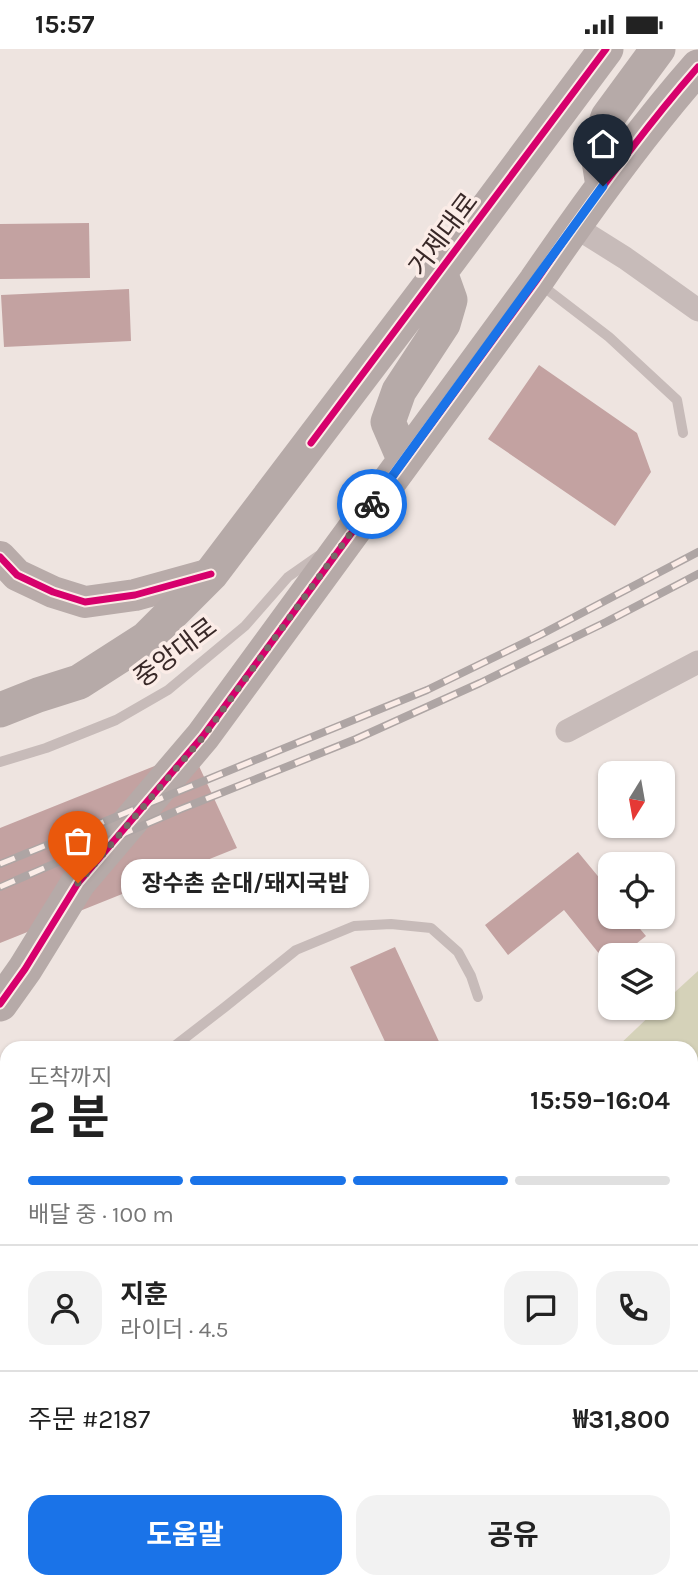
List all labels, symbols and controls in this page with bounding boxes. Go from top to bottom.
text: 15:57 [35,9,94,40]
pin [573,114,633,186]
icon: home [584,125,622,163]
street label: 거제대로 [402,187,485,282]
courier [337,469,407,539]
icon: bike [353,485,391,523]
street label: 중앙대로 [128,611,223,694]
north arrow [598,761,676,838]
map controls [598,761,675,1020]
pin [48,811,108,883]
icon: bag [59,822,97,860]
button: locate [598,852,675,929]
callout: 장수촌 순대/돼지국밥 [120,859,368,907]
text: 장수촌 순대/돼지국밥 [141,870,349,897]
button: layers [598,943,675,1020]
text: 도착까지 [28,1064,113,1091]
text: 15:59–16:04 [530,1085,670,1116]
text: 2 분 [28,1091,110,1145]
text: 배달 중 · 100 m [28,1201,174,1228]
button: person [28,1271,102,1345]
button: chat [504,1271,578,1345]
button: phone [596,1271,670,1345]
text: 지훈 [120,1279,168,1310]
text: 라이더 · 4.5 [120,1316,228,1343]
text: 주문 #2187 [28,1404,150,1435]
text: ₩31,800 [573,1404,670,1435]
button: 도움말 [28,1495,342,1575]
button: 공유 [356,1495,670,1575]

